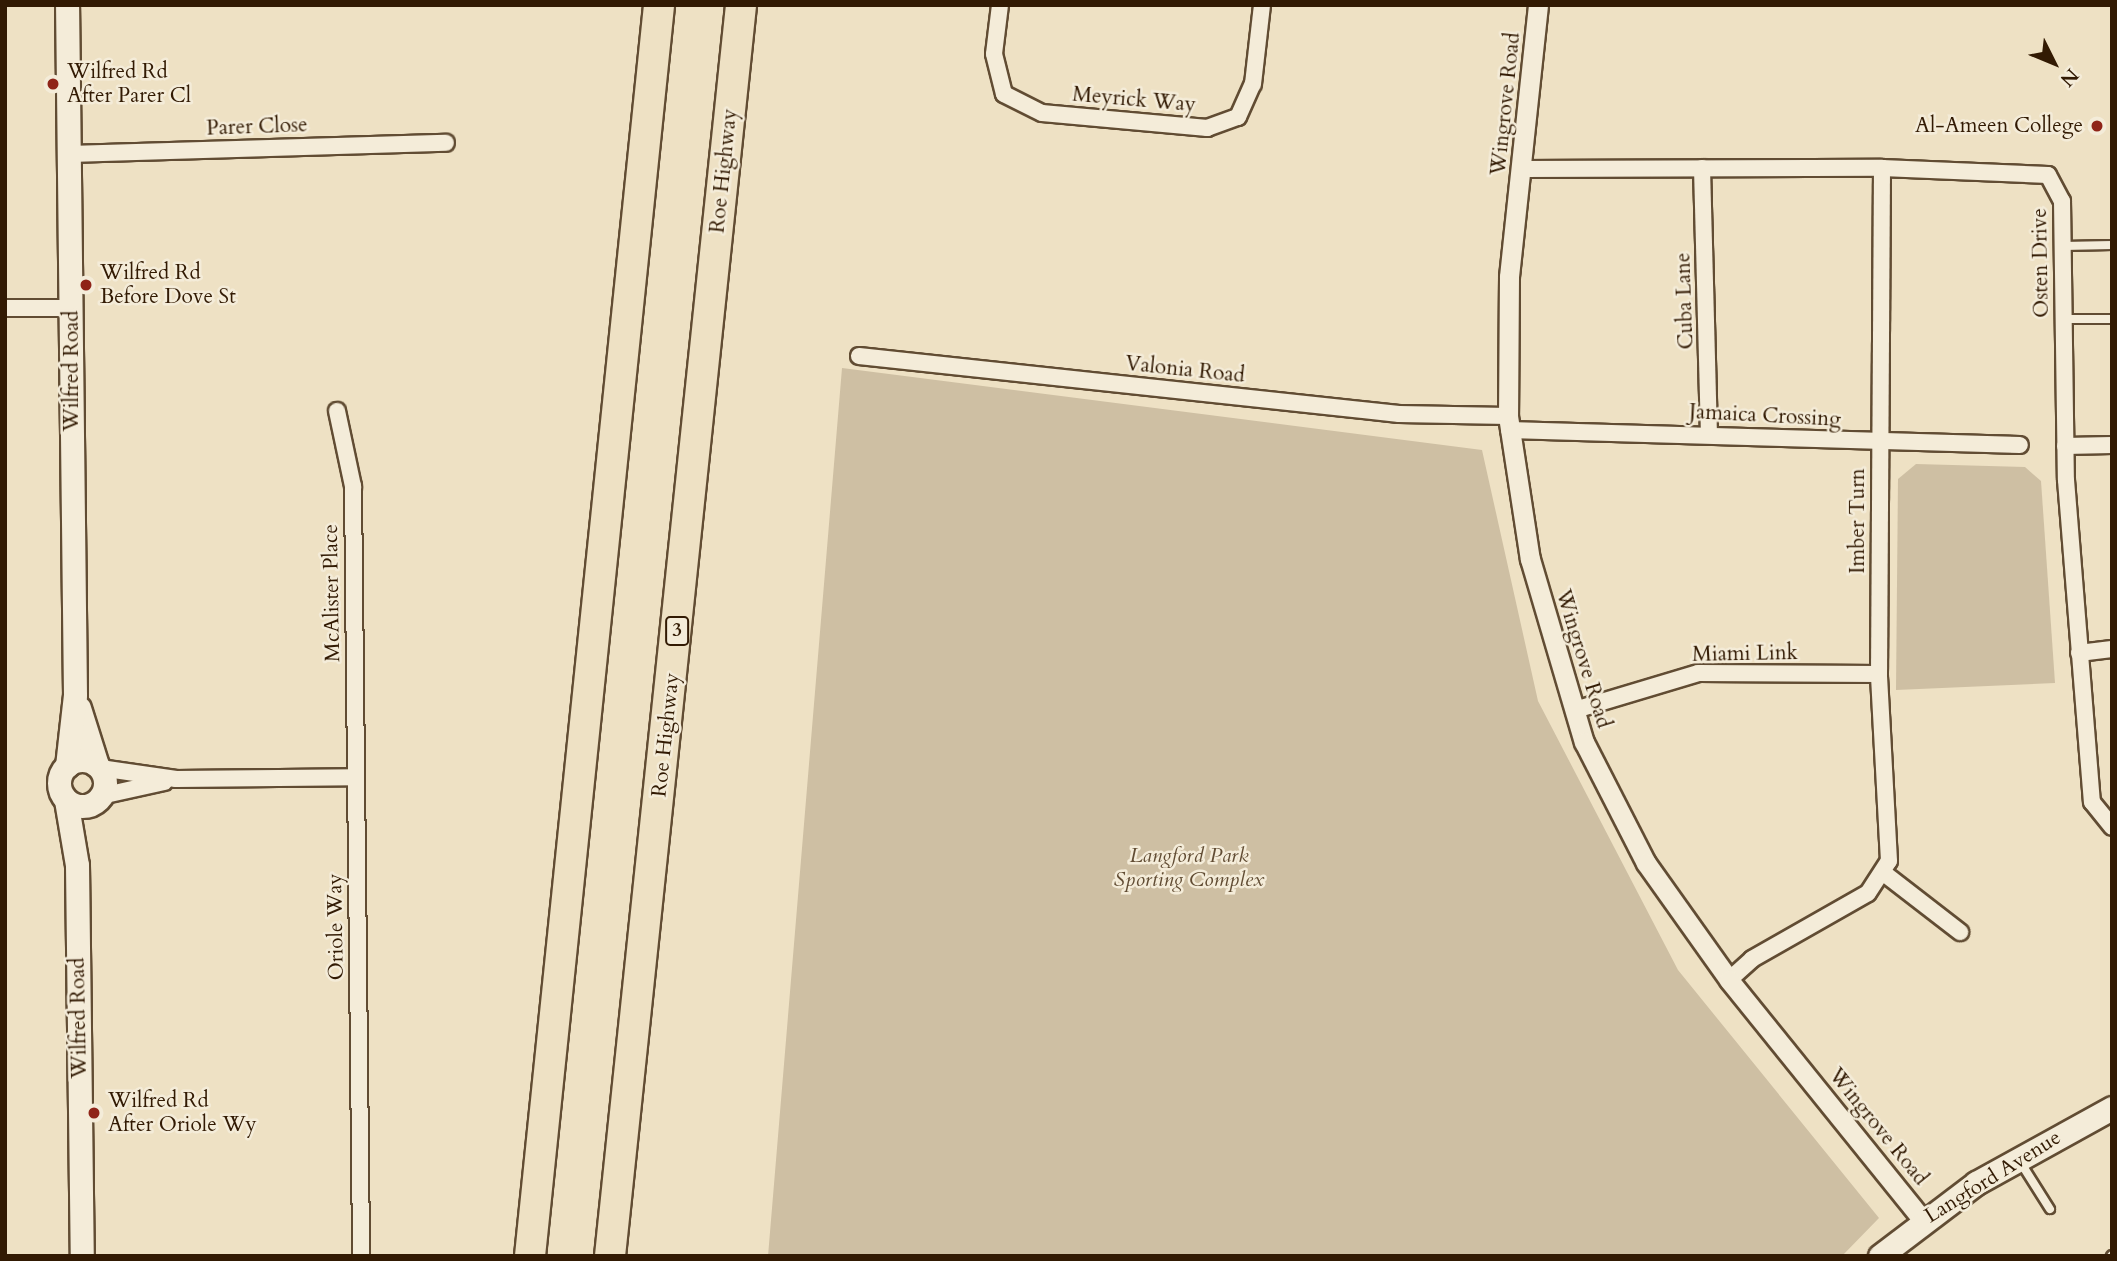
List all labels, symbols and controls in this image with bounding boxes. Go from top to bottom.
north arrow [2019,28,2089,98]
street label: Wingrove Road [1486,31,1526,177]
place label: Wilfred Rd After Parer Cl [67,59,191,109]
text: N [2054,62,2084,92]
marker: Wilfred Rd After Parer Cl [45,76,61,92]
street label: Meyrick Way [1071,82,1197,118]
street label: Roe Highway [705,108,743,234]
street label: Parer Close [206,113,308,141]
place label: Al-Ameen College [1915,113,2083,139]
marker: Al-Ameen College [2089,118,2105,134]
street label: Osten Drive [2027,208,2055,318]
street label: Cuba Lane [1671,252,1699,350]
place label: Wilfred Rd Before Dove St [100,260,236,310]
marker: Wilfred Rd Before Dove St [78,277,94,293]
street label: Wilfred Road [59,310,85,432]
street label: Valonia Road [1124,351,1246,389]
street label: Jamaica Crossing [1688,399,1842,433]
street label: Imber Turn [1845,468,1871,574]
street label: McAlister Place [318,524,346,662]
street label: Wingrove Road [1550,587,1616,731]
road number: 3 [665,616,689,646]
street label: Miami Link [1692,640,1798,668]
street label: Roe Highway [647,672,685,798]
park label: Langford Park Sporting Complex [1114,843,1264,893]
street label: Oriole Way [322,873,350,981]
street label: Wilfred Road [65,957,93,1079]
street label: Wingrove Road [1823,1063,1933,1191]
place label: Wilfred Rd After Oriole Wy [108,1088,257,1138]
marker: Wilfred Rd After Oriole Wy [86,1105,102,1121]
street label: Langford Avenue [1920,1125,2066,1229]

